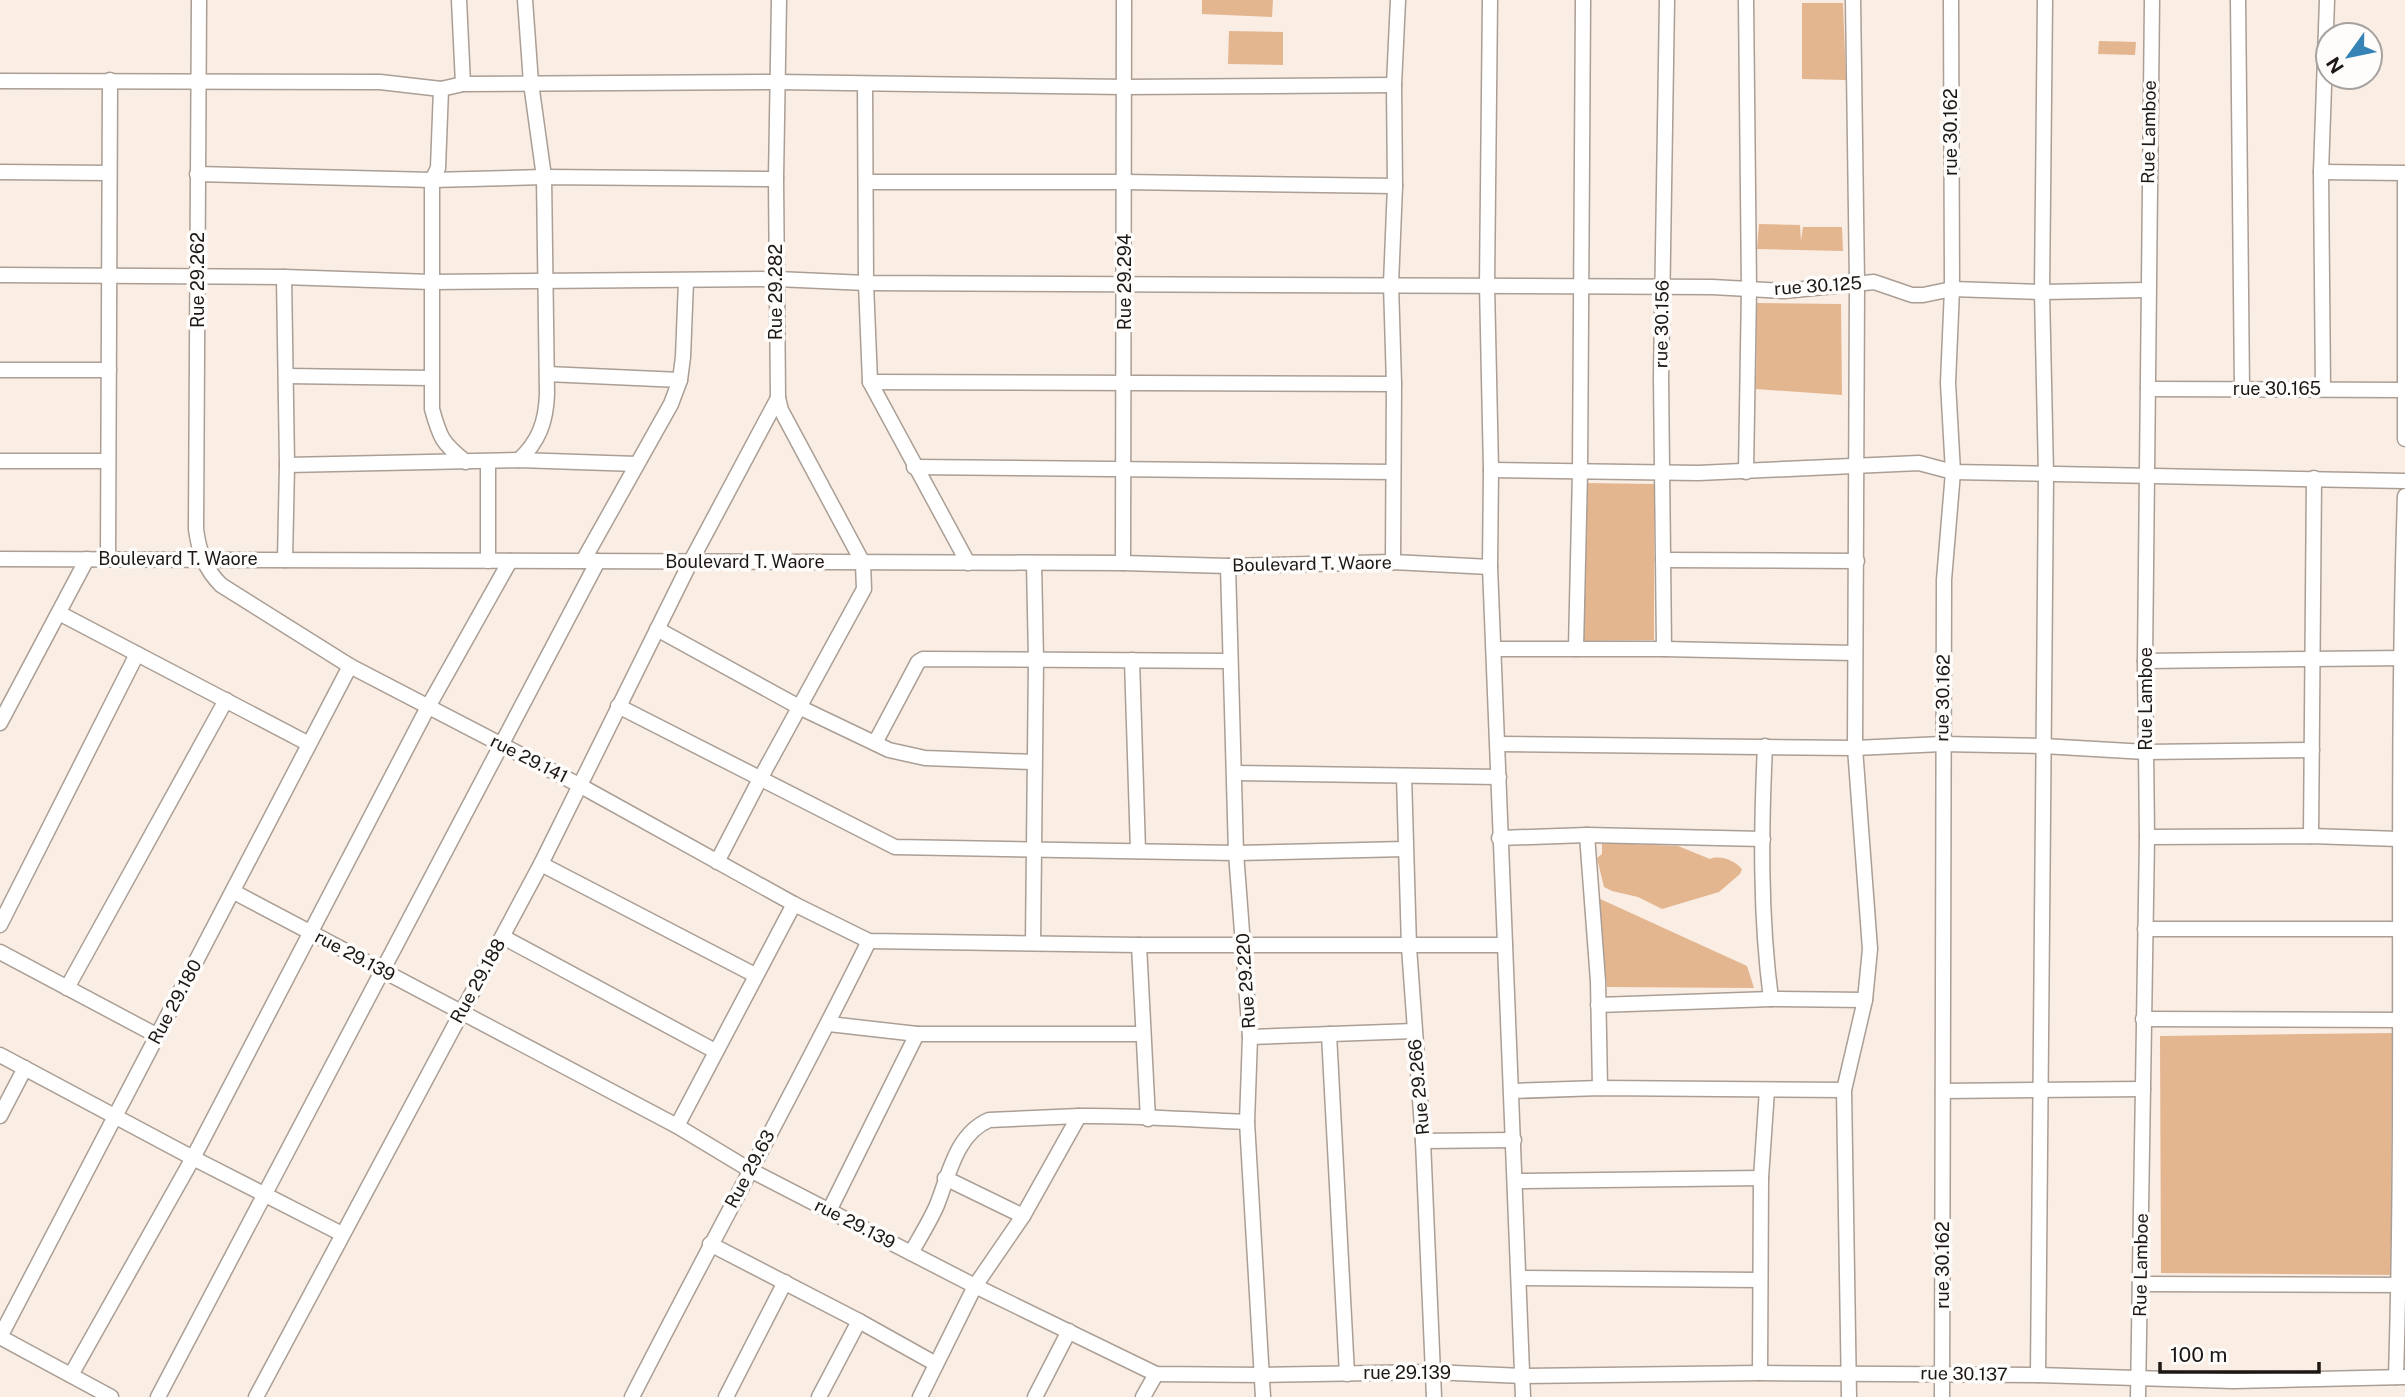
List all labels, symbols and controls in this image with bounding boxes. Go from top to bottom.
north arrow [2314,21,2384,91]
text: N [2321,53,2348,77]
street label: Rue Lamboe [2137,80,2160,184]
street label: rue 30.162 [1940,88,1961,176]
street label: Rue 29.262 [187,232,208,328]
street label: Rue 29.294 [1114,234,1135,330]
street label: Rue 29.282 [765,244,786,340]
street label: rue 30.125 [1773,272,1862,299]
street label: rue 30.156 [1650,280,1673,368]
street label: rue 30.165 [2233,378,2321,399]
street label: Boulevard T. Waore [98,548,258,569]
street label: Boulevard T. Waore [665,551,825,572]
street label: Boulevard T. Waore [1232,552,1392,575]
street label: Rue Lamboe [2135,647,2156,751]
street label: rue 30.162 [1931,654,1954,742]
street label: rue 29.141 [487,730,571,787]
street label: rue 29.139 [312,926,399,985]
street label: Rue 29.220 [1232,933,1259,1030]
street label: Rue 29.188 [446,935,509,1027]
street label: Rue 29.180 [143,956,206,1048]
street label: Rue 29.266 [1404,1038,1433,1136]
street label: Rue 29.63 [720,1126,779,1211]
street label: rue 29.139 [811,1194,899,1253]
street label: Rue Lamboe [2129,1213,2152,1317]
street label: rue 30.162 [1932,1221,1953,1309]
scale bar [2160,1330,2319,1374]
text: 100 m [2170,1342,2227,1367]
street label: rue 29.139 [1363,1362,1451,1383]
street label: rue 30.137 [1920,1362,2008,1385]

